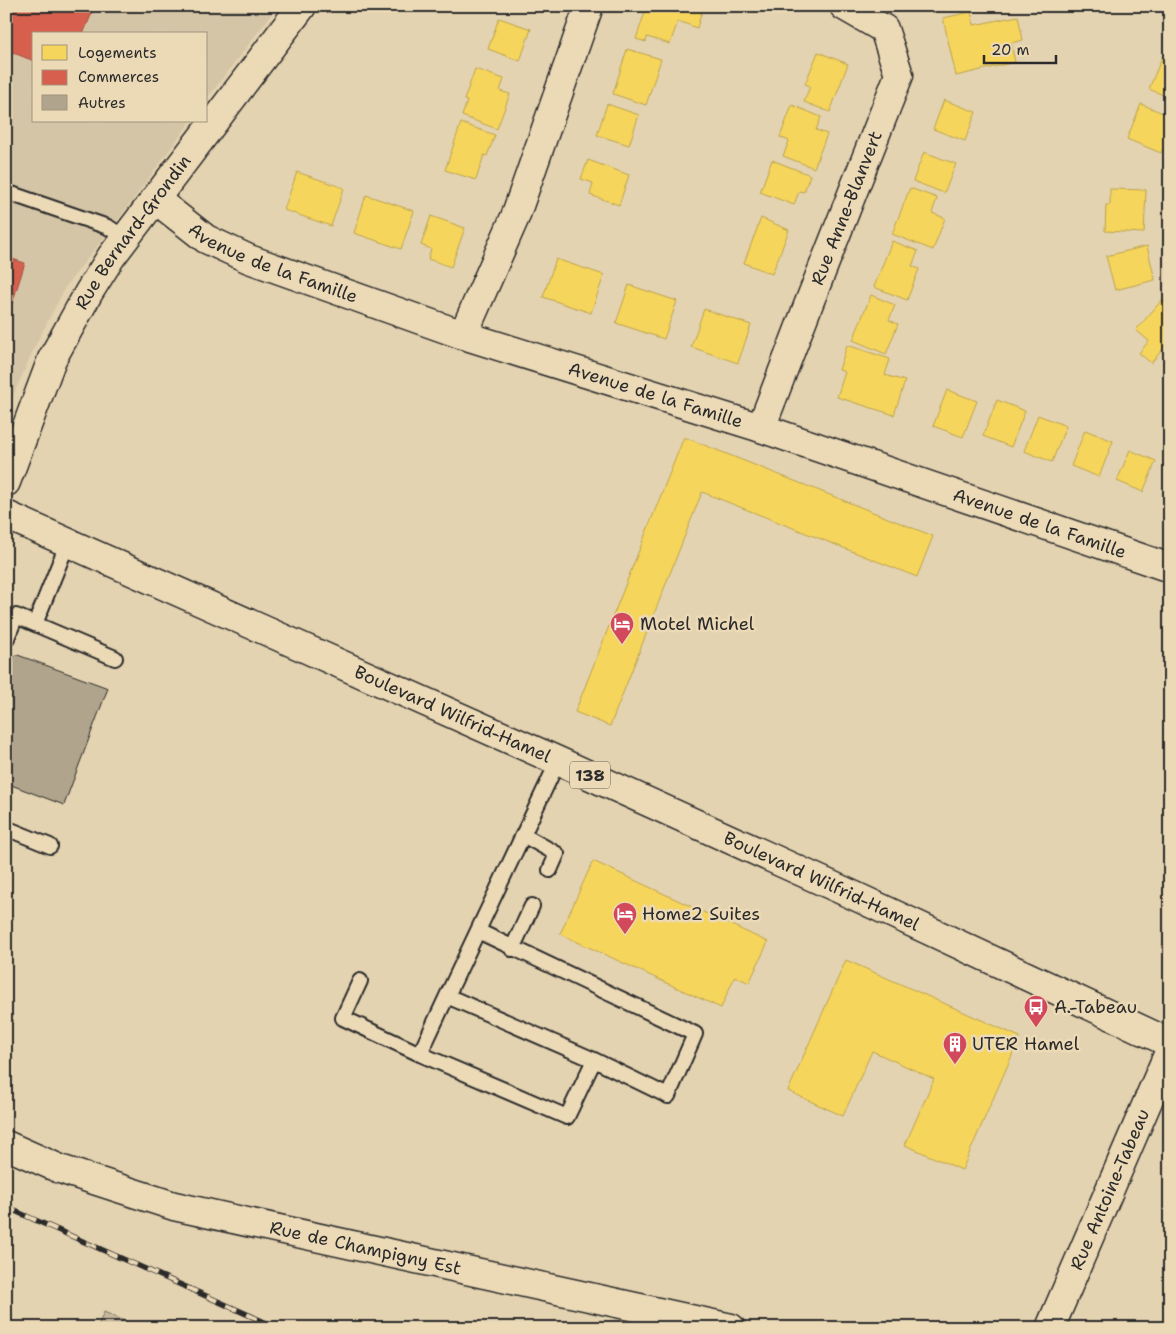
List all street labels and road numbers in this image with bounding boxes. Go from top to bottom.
street label: Rue Anne-Blanvert [805,127,888,289]
street label: Rue Bernard-Grondin [70,150,197,314]
street label: Avenue de la Famille [183,217,361,309]
street label: Avenue de la Famille [565,357,746,434]
street label: Avenue de la Famille [950,483,1129,564]
street label: Boulevard Wilfrid-Hamel [351,660,555,769]
road number: 138 [570,762,610,788]
street label: Boulevard Wilfrid-Hamel [720,826,924,937]
street label: Rue Antoine-Tabeau [1064,1105,1155,1274]
street label: Rue de Champigny Est [268,1215,464,1281]

